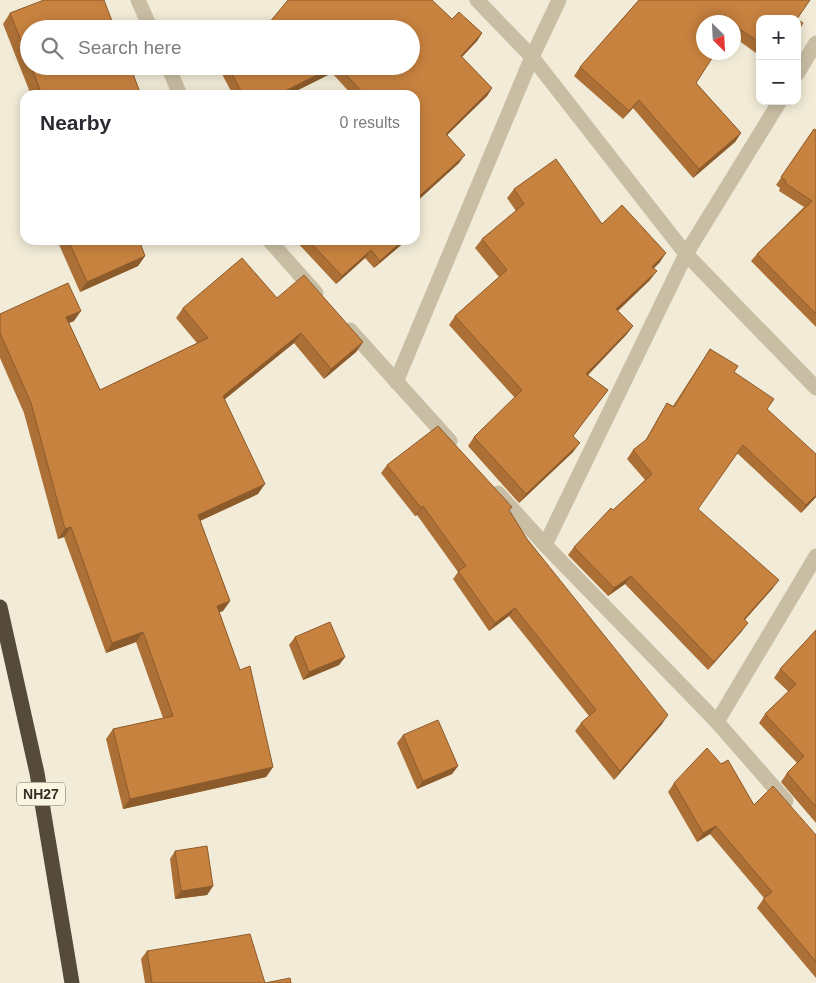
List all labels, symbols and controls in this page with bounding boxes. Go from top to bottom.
north arrow [696,15,741,60]
map controls [756,15,801,105]
button: + [756,15,801,60]
search box [20,20,420,75]
icon: search [38,34,66,62]
text: Search here [78,37,182,58]
button: − [756,60,801,105]
text: Nearby [40,111,111,134]
text: 0 results [340,114,400,131]
road number: NH27 [17,782,65,806]

